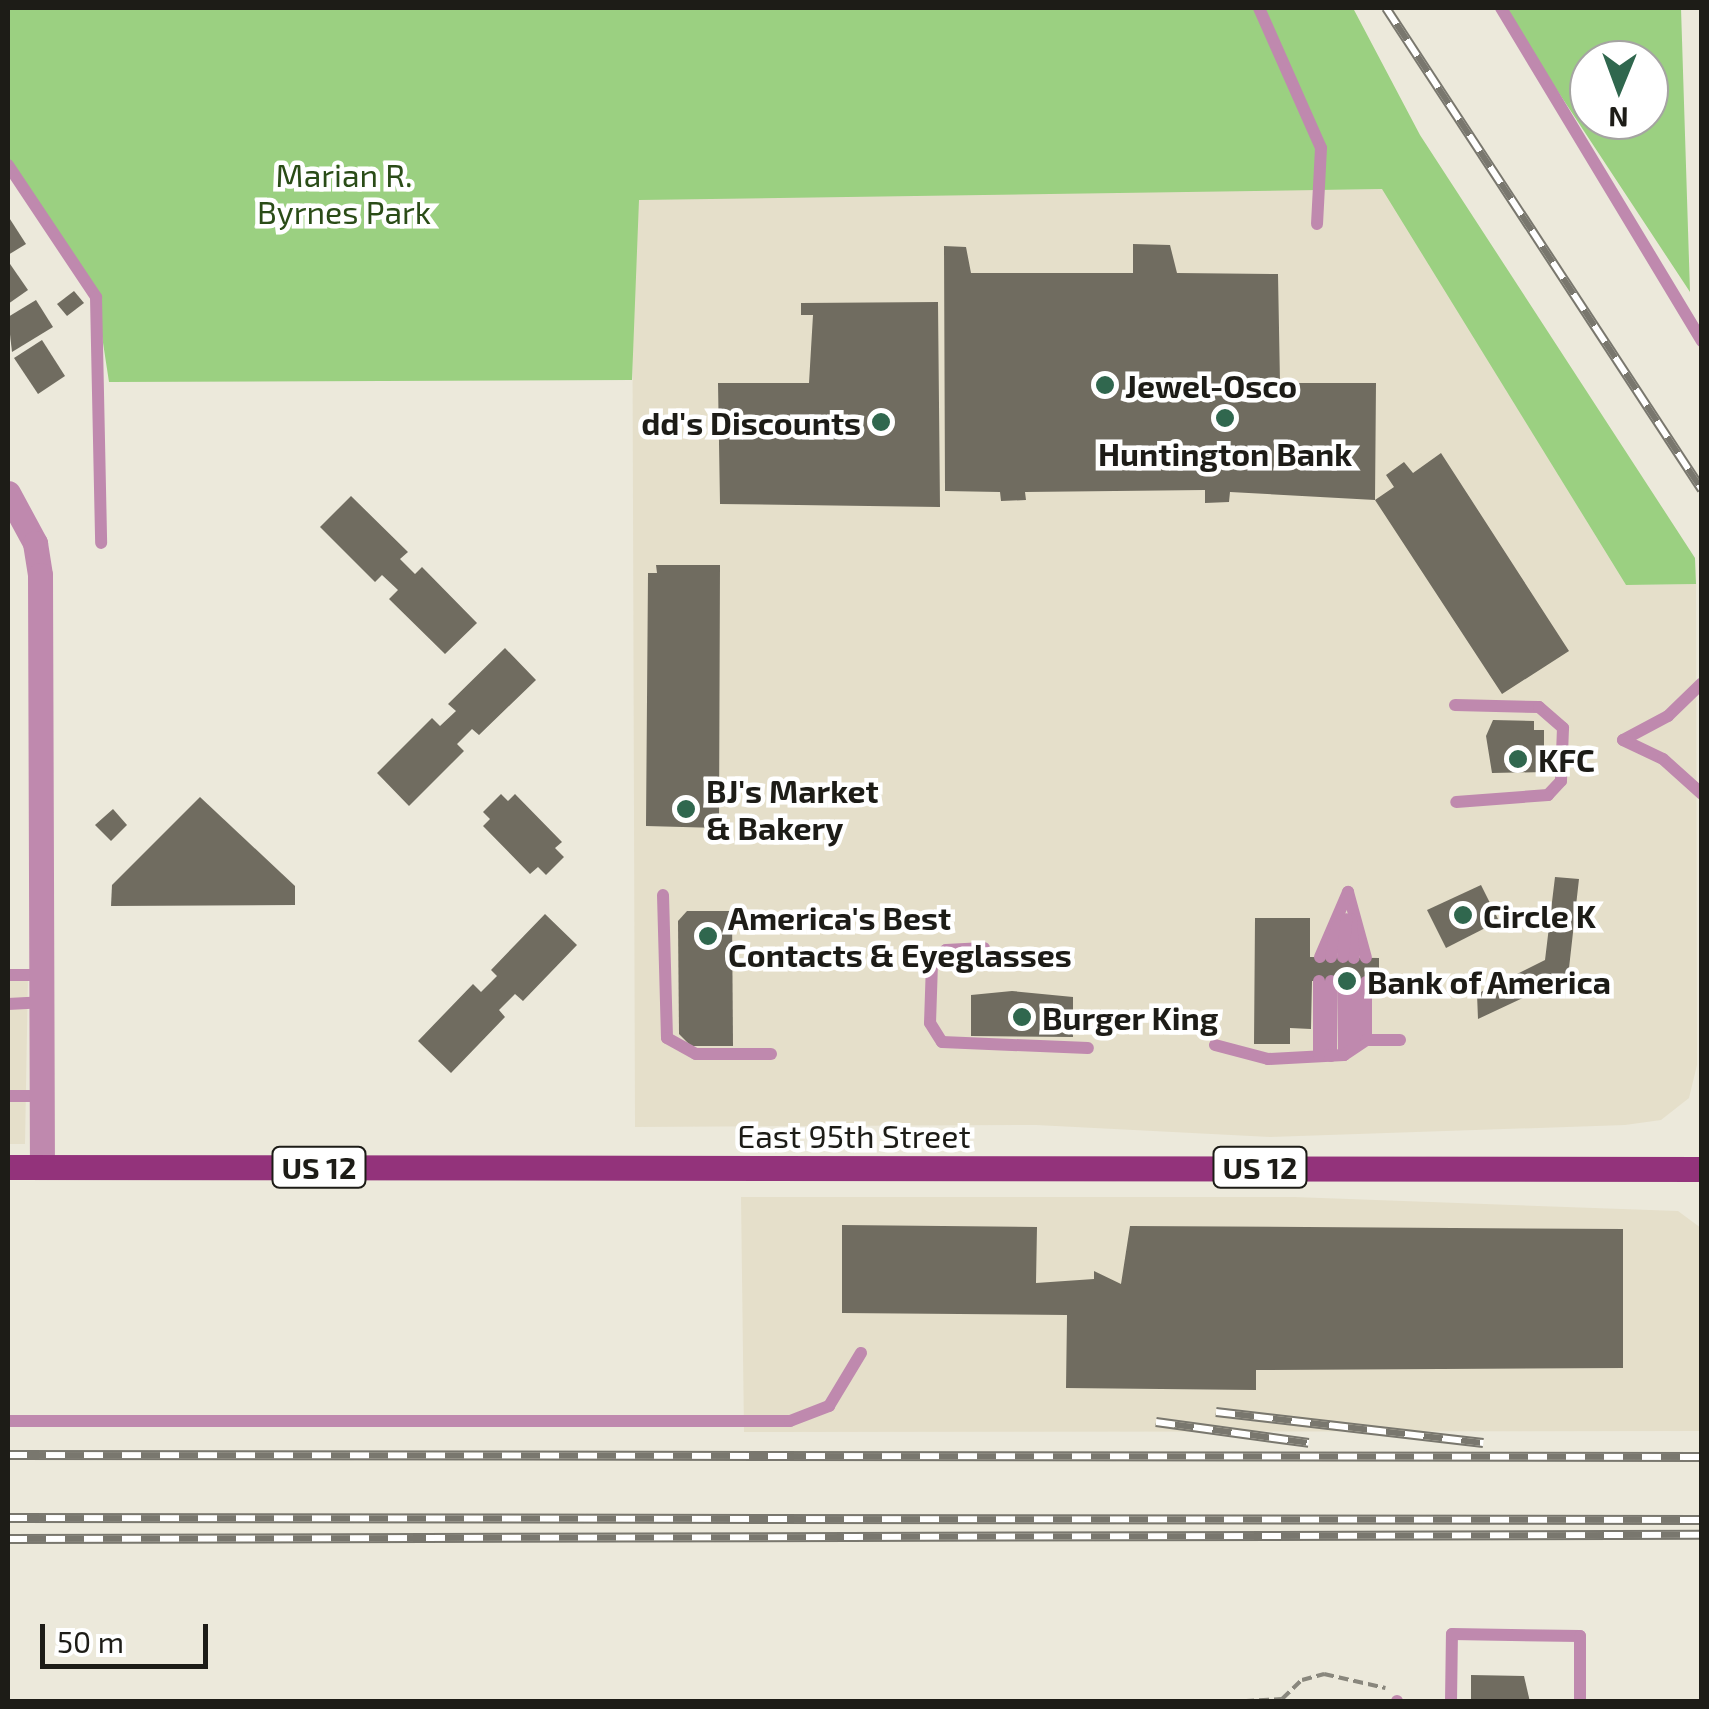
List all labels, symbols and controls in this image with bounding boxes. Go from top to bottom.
north arrow [1569,40,1669,140]
text: N [1608,101,1629,135]
park label: Marian R. Byrnes Park [257,156,431,231]
place label: Jewel-Osco [1125,366,1297,404]
marker: Jewel-Osco [1094,374,1116,396]
place label: dd's Discounts [641,403,861,441]
marker: Huntington Bank [1214,407,1236,429]
marker: dd's Discounts [870,411,892,433]
place label: Huntington Bank [1098,434,1352,472]
place label: KFC [1538,740,1595,778]
marker: KFC [1507,748,1529,770]
place label: BJ's Market & Bakery [706,772,879,847]
marker: BJ's Market & Bakery [675,798,697,820]
place label: Circle K [1483,896,1596,934]
place label: America's Best Contacts & Eyeglasses [728,899,1072,974]
marker: Circle K [1452,904,1474,926]
marker: America's Best Contacts & Eyeglasses [697,925,719,947]
place label: Bank of America [1367,962,1613,1000]
marker: Bank of America [1336,970,1358,992]
place label: Burger King [1042,998,1219,1036]
marker: Burger King [1011,1006,1033,1028]
street label: East 95th Street [737,1116,971,1154]
road number: US 12 [269,1142,369,1192]
road number: US 12 [1210,1142,1310,1192]
scale bar [45,1604,212,1666]
text: 50 m [57,1623,124,1659]

